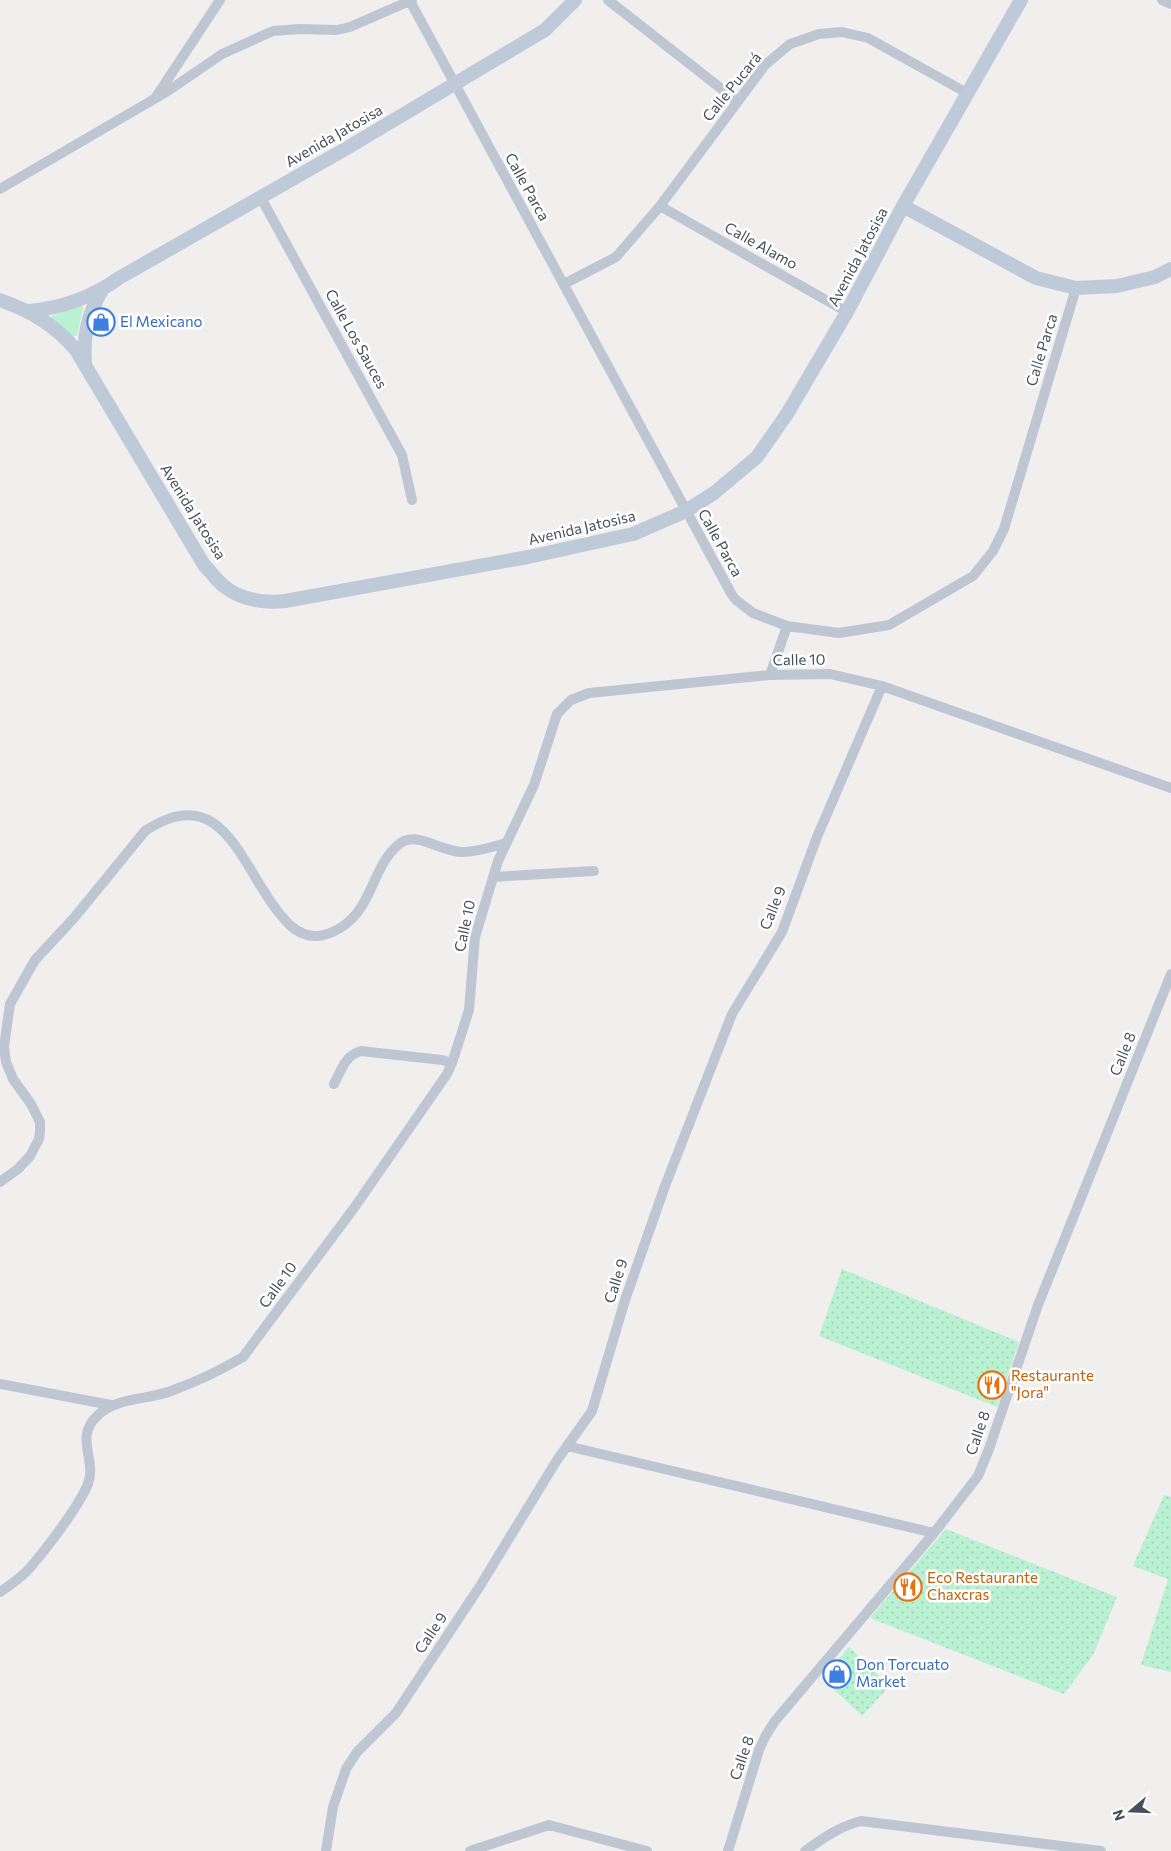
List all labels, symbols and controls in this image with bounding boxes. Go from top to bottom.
street label: Calle Pucará [698,48,764,124]
street label: Avenida Jatosisa [282,100,385,170]
street label: Calle Parca [502,149,554,224]
street label: Avenida Jatosisa [823,204,891,309]
street label: Calle Alamo [722,218,801,273]
street label: Calle Los Sauces [322,286,392,391]
shop icon: El Mexicano [86,307,116,337]
street label: Calle Parca [1022,311,1061,388]
place label: El Mexicano [120,312,203,330]
street label: Avenida Jatosisa [157,460,230,563]
street label: Calle Parca [695,505,747,580]
street label: Avenida Jatosisa [526,506,637,548]
street label: Calle 10 [772,650,826,668]
street label: Calle 9 [755,883,789,932]
street label: Calle 10 [450,898,478,953]
street label: Calle 8 [1105,1029,1139,1078]
street label: Calle 9 [599,1256,631,1305]
street label: Calle 10 [254,1258,300,1311]
place label: Restaurante "Jora" [1011,1366,1094,1401]
restaurant icon: Restaurante "Jora" [977,1370,1007,1400]
street label: Calle 8 [961,1408,993,1457]
place label: Eco Restaurante Chaxcras [927,1568,1038,1603]
restaurant icon: Eco Restaurante Chaxcras [893,1572,923,1602]
street label: Calle 9 [410,1608,450,1656]
place label: Don Torcuato Market [856,1655,949,1690]
shop icon: Don Torcuato Market [822,1659,852,1689]
street label: Calle 8 [725,1733,757,1782]
north arrow [1106,1786,1156,1836]
text: N [1108,1808,1128,1823]

